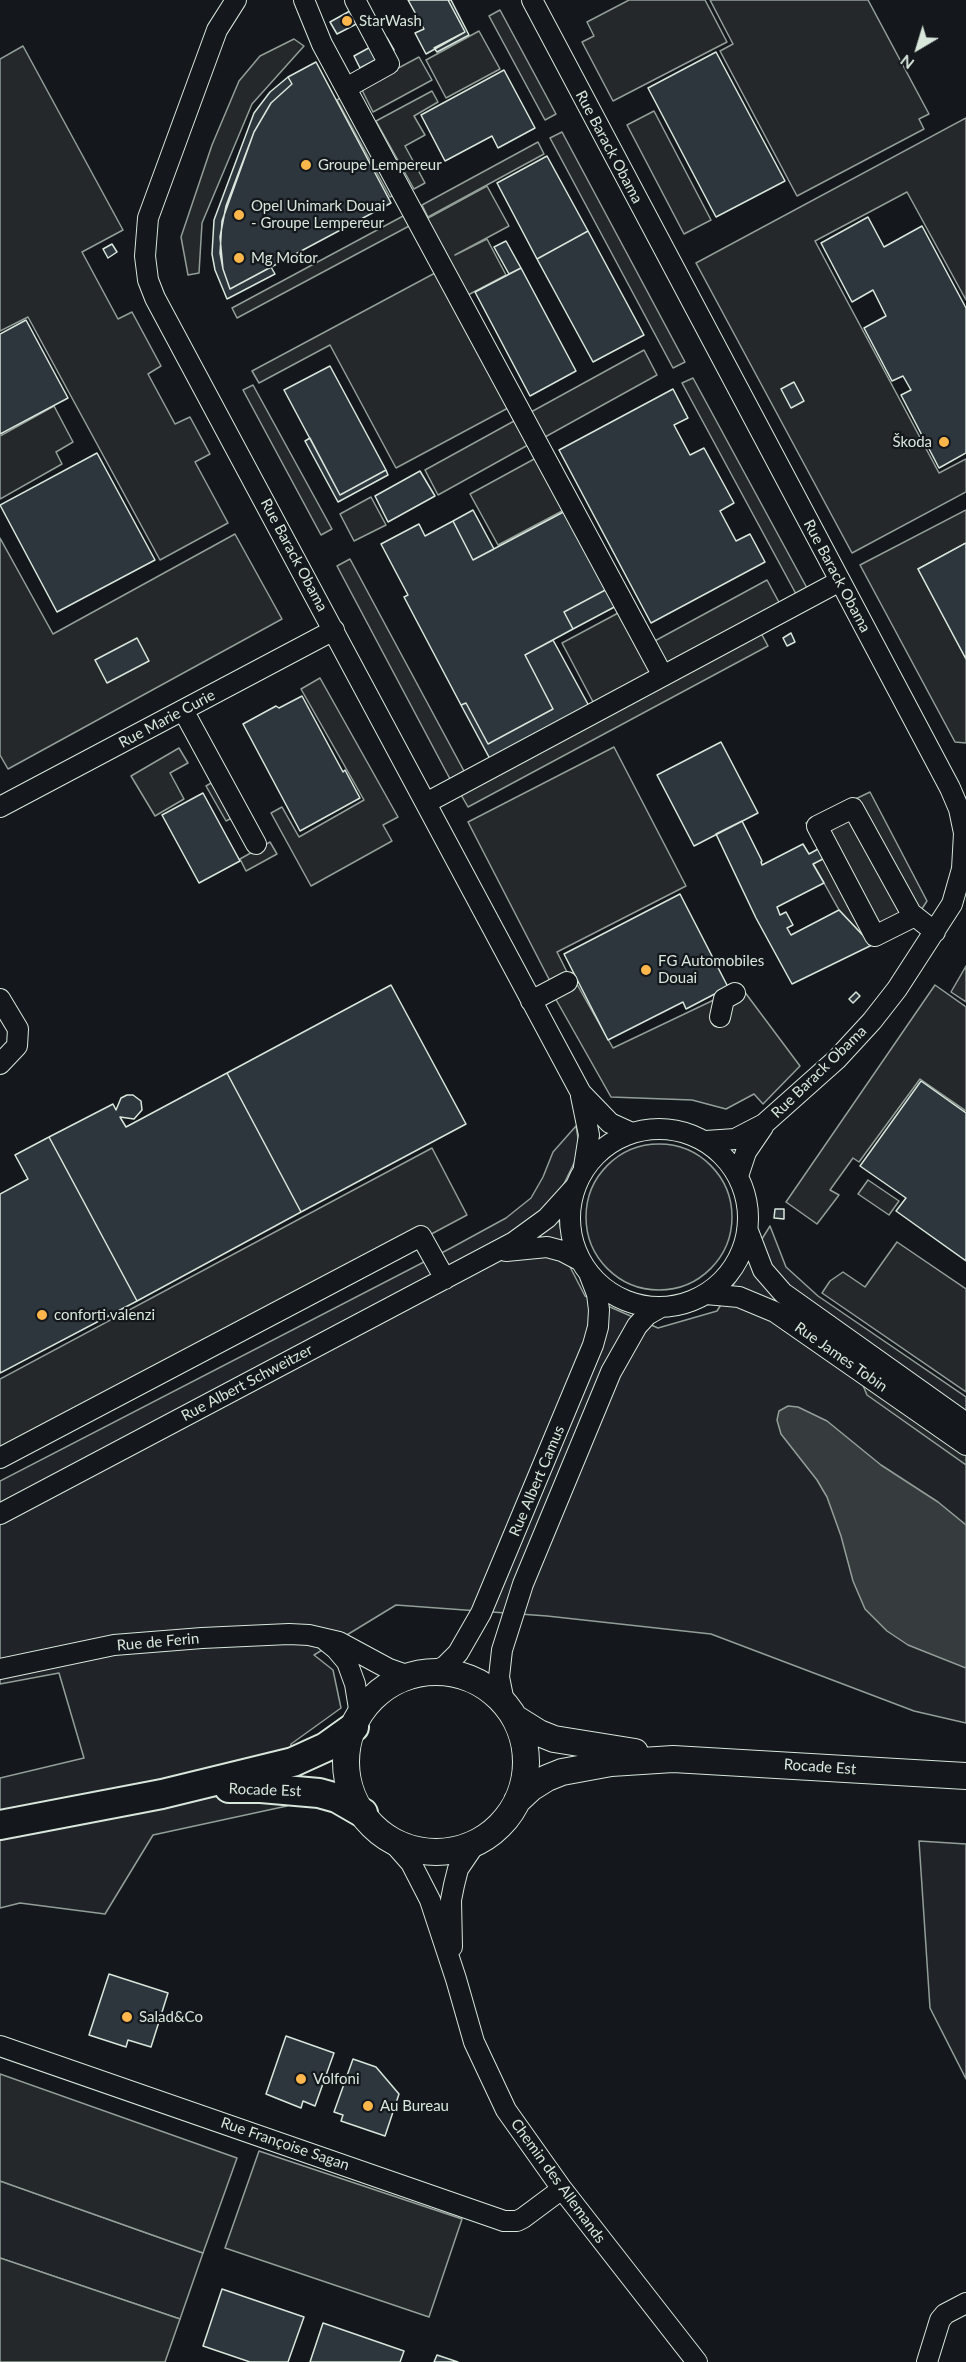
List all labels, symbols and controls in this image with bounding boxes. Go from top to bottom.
place label: StarWash [359,12,422,30]
marker: StarWash [340,14,354,28]
north arrow [888,18,948,78]
text: N [896,51,917,74]
street label: Rue Barack Obama [572,88,646,206]
place label: Groupe Lempereur [318,156,442,174]
marker: Groupe Lempereur [299,158,313,172]
place label: Opel Unimark Douai - Groupe Lempereur [251,197,385,232]
marker: Opel Unimark Douai - Groupe Lempereur [232,208,246,222]
place label: Mg Motor [251,249,318,267]
marker: Mg Motor [232,251,246,265]
place label: Škoda [892,433,932,451]
marker: Škoda [937,435,951,449]
street label: Rue Barack Obama [257,496,331,614]
street label: Rue Barack Obama [800,517,874,635]
street label: Rue Marie Curie [116,686,218,752]
place label: FG Automobiles Douai [658,952,764,987]
marker: FG Automobiles Douai [639,963,653,977]
street label: Rue Barack Obama [768,1022,870,1122]
place label: conforti valenzi [54,1306,155,1324]
marker: conforti valenzi [35,1308,49,1322]
street label: Rue James Tobin [791,1318,891,1396]
street label: Rue Albert Schweitzer [178,1341,316,1425]
street label: Rue Albert Camus [506,1423,568,1539]
street label: Rue de Ferin [116,1629,200,1655]
street label: Rocade Est [783,1755,857,1779]
street label: Rocade Est [228,1780,302,1800]
place label: Salad&Co [139,2008,203,2026]
marker: Salad&Co [120,2010,134,2024]
place label: Volfoni [313,2070,360,2088]
marker: Volfoni [294,2072,308,2086]
place label: Au Bureau [380,2097,449,2115]
marker: Au Bureau [361,2099,375,2113]
street label: Rue Françoise Sagan [218,2114,352,2174]
street label: Chemin des Allemands [507,2115,609,2247]

